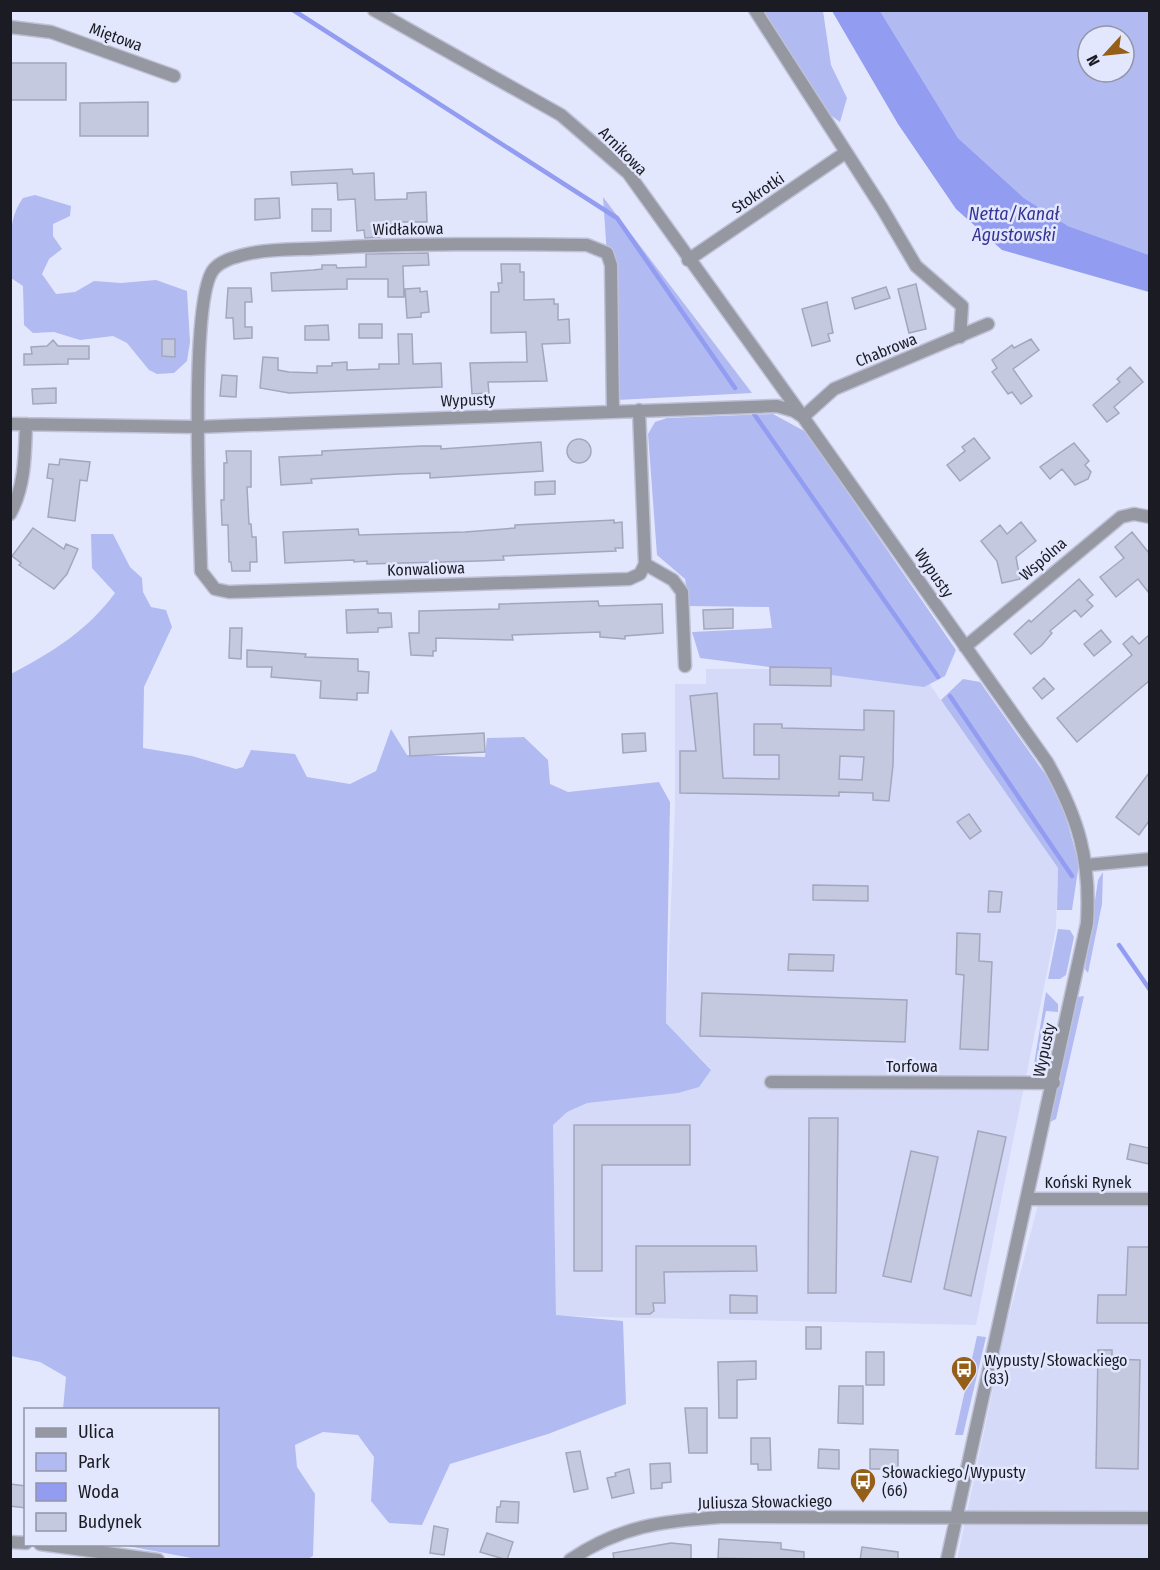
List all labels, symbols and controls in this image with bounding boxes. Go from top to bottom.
street label: Miętowa [87,19,145,55]
north arrow [1076,24,1136,84]
text: N [1082,52,1104,69]
street label: Arnikowa [595,123,651,179]
street label: Stokrotki [728,169,788,217]
water label: Netta/Kanał Agustowski [969,203,1061,246]
street label: Widłakowa [372,219,444,239]
street label: Chabrowa [853,329,920,371]
street label: Wypusty [440,390,497,410]
street label: Wspólna [1016,533,1071,585]
street label: Wypusty [910,545,958,602]
street label: Konwaliowa [387,558,465,580]
street label: Wypusty [1029,1020,1059,1079]
street label: Torfowa [886,1057,938,1076]
street label: Koński Rynek [1045,1173,1132,1192]
place label: Wypusty/Słowackiego (83) [984,1351,1128,1388]
bus stop icon: Wypusty/Słowackiego (83) [949,1354,979,1392]
legend [24,1408,219,1546]
text: Ulica [78,1421,114,1443]
text: Park [78,1451,111,1473]
place label: Słowackiego/Wypusty (66) [882,1463,1026,1500]
bus stop icon: Słowackiego/Wypusty (66) [848,1466,878,1504]
text: Woda [78,1481,119,1503]
street label: Juliusza Słowackiego [697,1491,833,1513]
text: Budynek [78,1511,142,1533]

